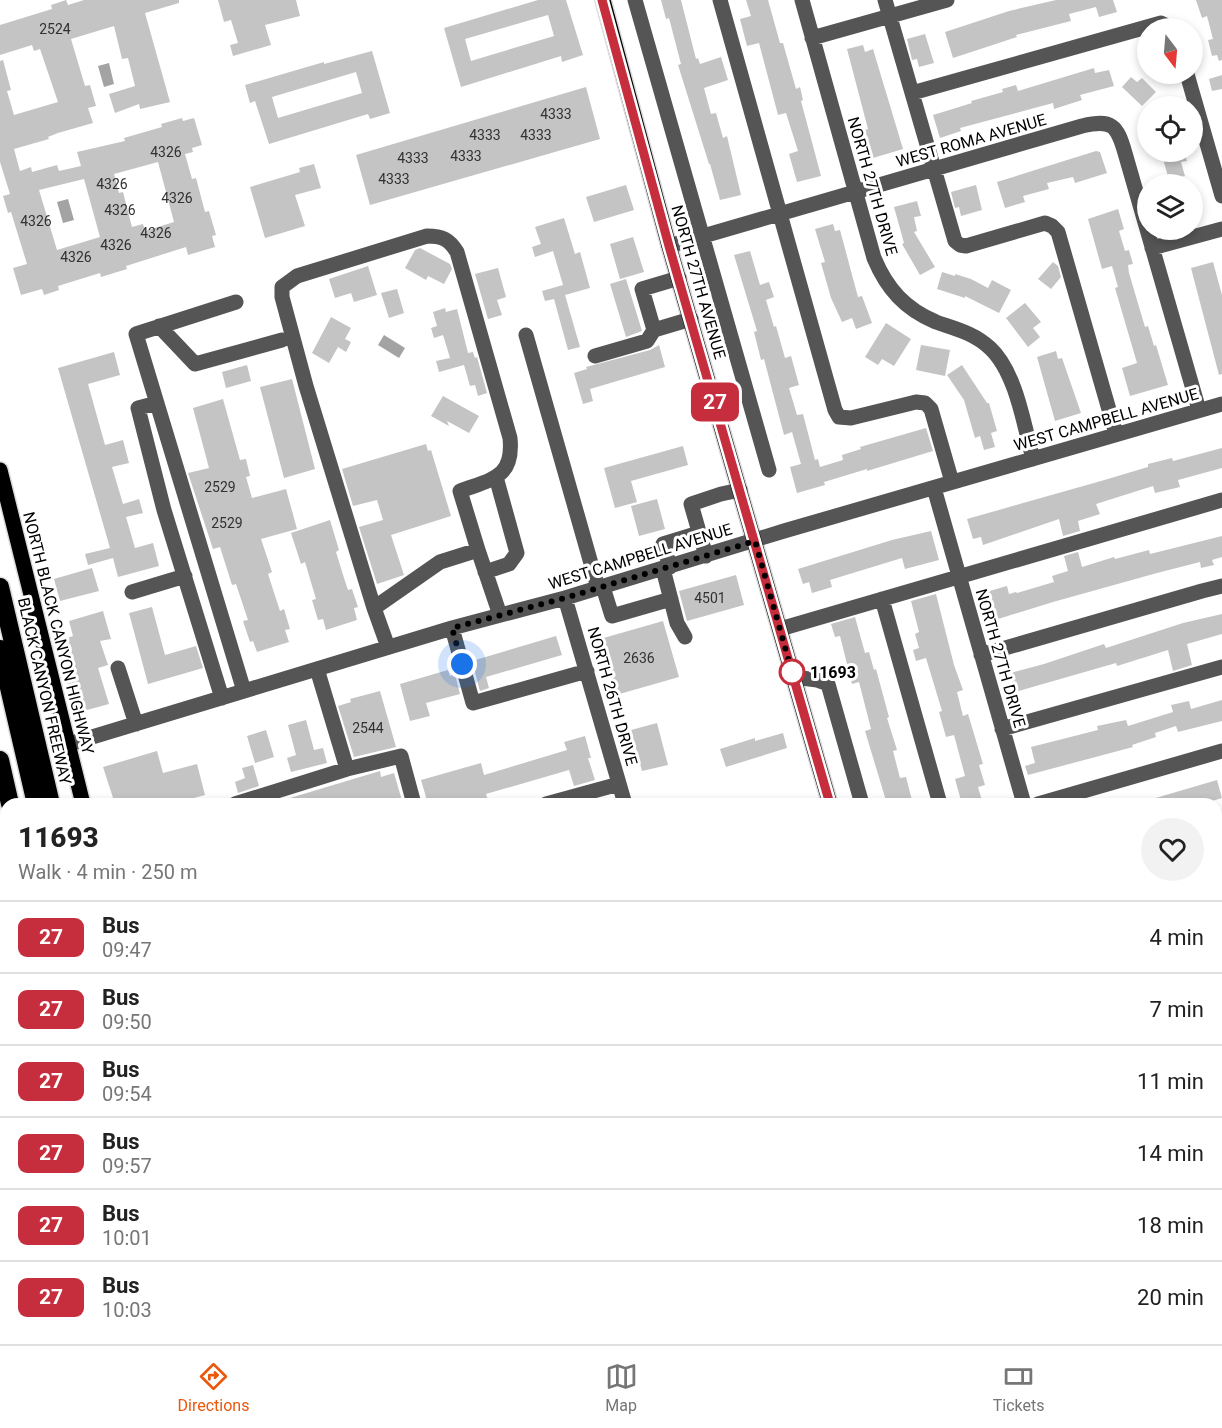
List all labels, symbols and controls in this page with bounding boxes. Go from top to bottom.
north arrow [1137,18,1203,84]
map controls [1137,18,1203,240]
house number: 2524 [39,21,71,37]
button: locate [1137,96,1203,162]
house number: 4333 [540,106,572,122]
street label: WEST ROMA AVENUE [894,110,1048,171]
street label: NORTH 27TH DRIVE [844,115,901,258]
house number: 4333 [469,127,501,143]
house number: 4333 [520,127,552,143]
house number: 4326 [150,144,182,160]
house number: 4333 [450,148,482,164]
house number: 4333 [397,150,429,166]
house number: 4333 [378,171,410,187]
button: layers [1137,174,1203,240]
house number: 4326 [96,176,128,192]
house number: 4326 [161,190,193,206]
house number: 4326 [104,202,136,218]
street label: NORTH 27TH AVENUE [667,203,730,361]
house number: 4326 [20,213,52,229]
house number: 4326 [140,225,172,241]
house number: 4326 [100,237,132,253]
house number: 4326 [60,249,92,265]
line badge: 27 [688,382,742,422]
street label: WEST CAMPBELL AVENUE [1012,384,1201,455]
text: 27 [703,390,727,414]
house number: 2529 [204,479,236,495]
street label: NORTH BLACK CANYON HIGHWAY [19,510,98,757]
house number: 2529 [211,515,243,531]
street label: WEST CAMPBELL AVENUE [546,519,734,593]
street label: NORTH 27TH DRIVE [972,587,1029,730]
house number: 4501 [694,590,726,606]
street label: BLACK CANYON FREEWAY [14,596,75,787]
street label: NORTH 26TH DRIVE [584,625,641,768]
your location [447,649,477,679]
house number: 2636 [623,650,655,666]
marker: 11693 [779,659,805,685]
place label: 11693 [810,663,856,682]
house number: 2544 [352,720,384,736]
button: heart [1141,818,1204,881]
text: 11693 [18,821,99,854]
text: Walk · 4 min · 250 m [18,860,197,884]
text: Bus [102,913,140,938]
text: 27 [39,925,63,949]
text: 4 min [1149,925,1204,950]
text: 09:47 [102,938,152,962]
text: Bus [102,985,140,1010]
text: 27 [39,997,63,1021]
text: 7 min [1149,997,1204,1022]
text: 09:50 [102,1010,152,1034]
text: Bus [102,1057,140,1082]
text: 27 [39,1069,63,1093]
text: 11 min [1137,1069,1204,1094]
text: 09:54 [102,1082,152,1106]
text: Bus [102,1129,140,1154]
text: 27 [39,1141,63,1165]
text: 14 min [1137,1141,1204,1166]
text: 09:57 [102,1154,152,1178]
text: Bus [102,1201,140,1226]
text: 27 [39,1213,63,1237]
text: 18 min [1137,1213,1204,1238]
text: 10:01 [102,1226,152,1250]
text: Bus [102,1273,140,1298]
text: 27 [39,1285,63,1309]
text: 20 min [1137,1285,1204,1310]
text: 10:03 [102,1298,152,1322]
tab: Directions [178,1360,249,1415]
tab: Map [605,1360,638,1415]
tab: Tickets [993,1360,1044,1415]

